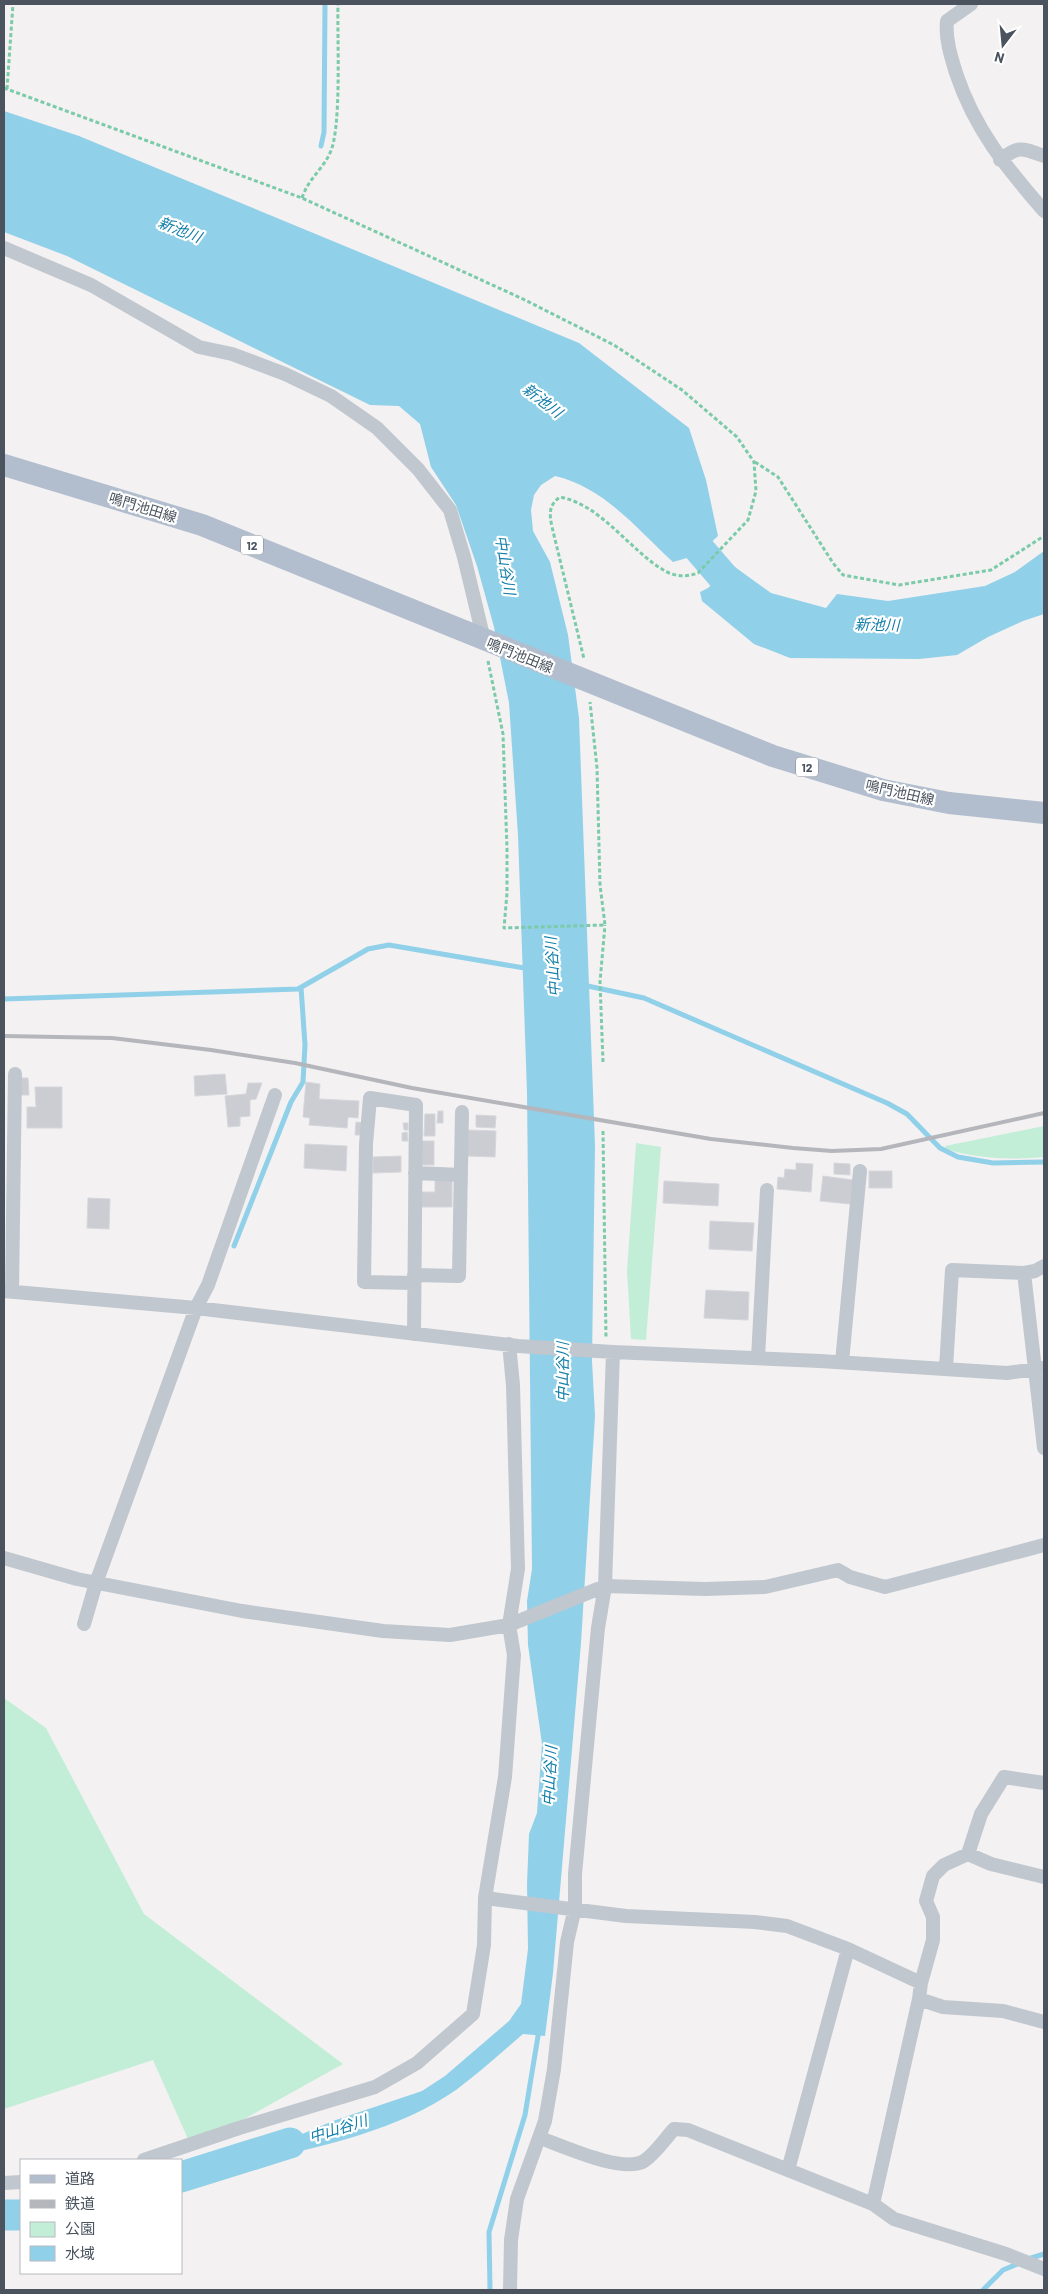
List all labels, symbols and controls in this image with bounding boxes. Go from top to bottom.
north arrow [978,20,1028,70]
text: N [992,49,1006,67]
water label: 新池川 [156,212,206,247]
water label: 新池川 [520,379,568,422]
street label: 鳴門池田線 [107,489,179,525]
water label: 中山谷川 [492,534,520,598]
road number: 12 [241,536,263,554]
water label: 新池川 [854,615,902,633]
street label: 鳴門池田線 [484,634,556,676]
road number: 12 [796,758,818,776]
street label: 鳴門池田線 [864,776,936,808]
water label: 中山谷川 [541,934,563,998]
water label: 中山谷川 [553,1340,571,1402]
water label: 中山谷川 [538,1744,560,1806]
water label: 中山谷川 [307,2110,371,2145]
legend [20,2159,182,2274]
text: 道路 [65,2169,95,2187]
text: 鉄道 [65,2194,95,2212]
text: 公園 [65,2219,95,2237]
text: 水域 [65,2244,95,2262]

